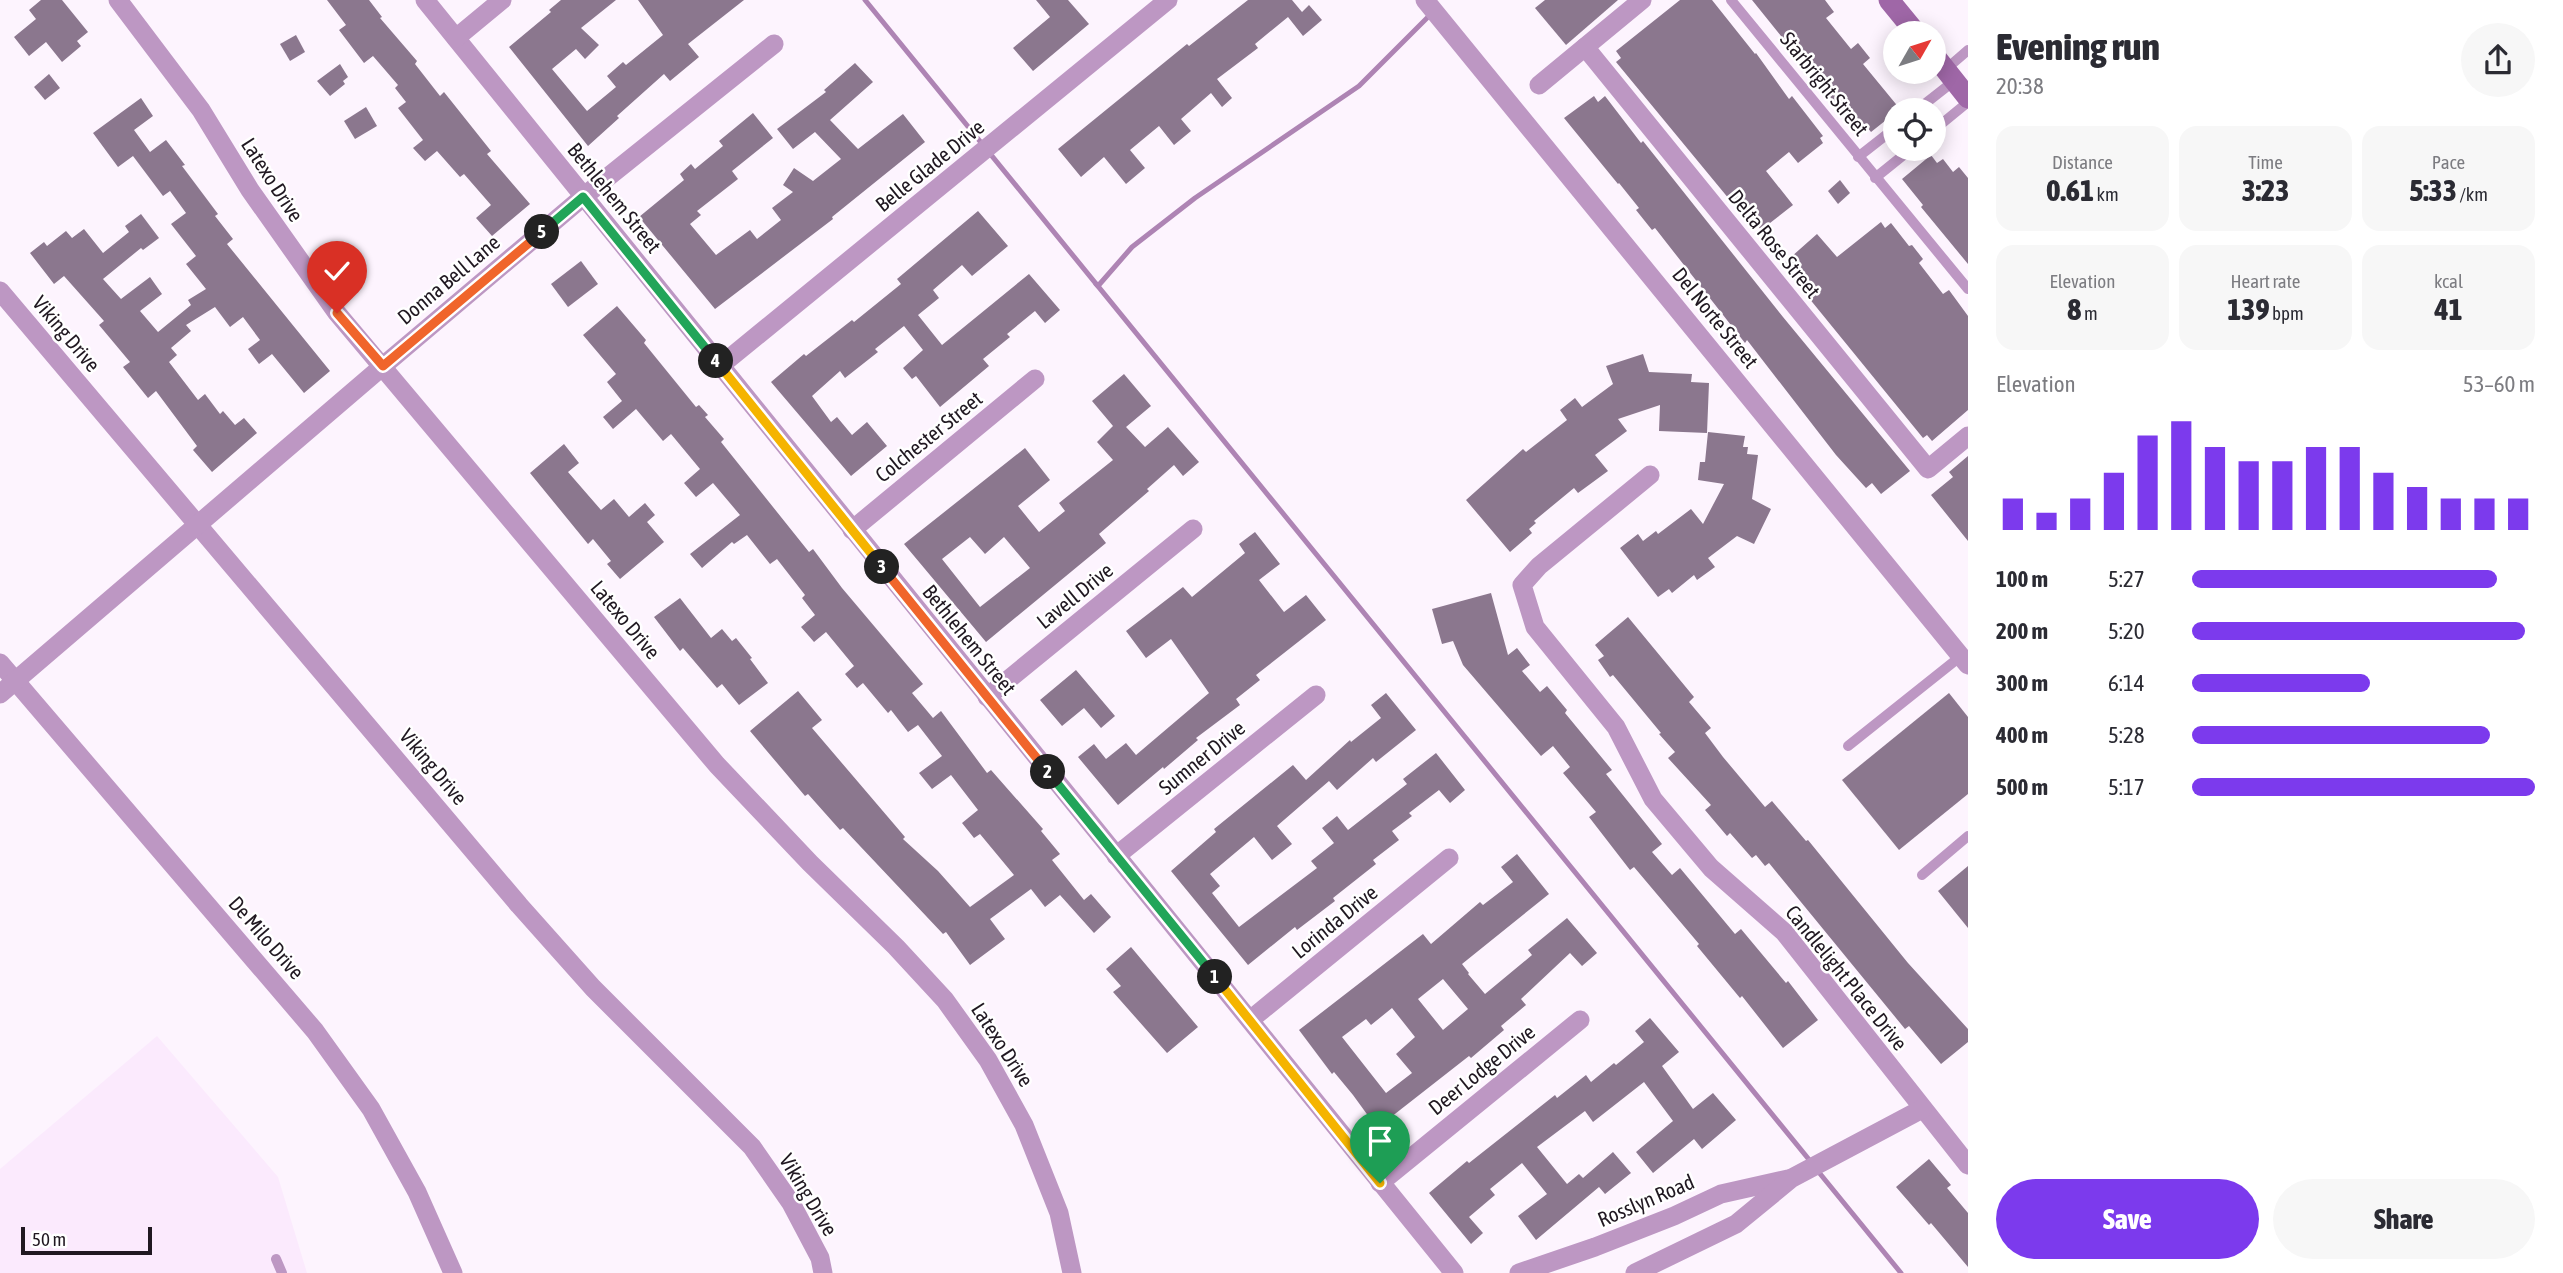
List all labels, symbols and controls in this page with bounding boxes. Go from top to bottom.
north arrow [1883,21,1946,84]
map controls [1883,21,1946,161]
button: share [2461,23,2535,97]
text: Evening run [1996,25,2160,68]
street label: Starbright Street [1776,27,1874,140]
text: 20:38 [1996,73,2044,99]
button: locate [1883,98,1946,161]
street label: Belle Glade Drive [870,114,988,216]
street label: Latexo Drive [237,133,309,226]
street label: Bethlehem Street [563,138,666,257]
text: Distance [2052,151,2113,173]
text: Time [2248,151,2283,173]
text: Pace [2432,151,2465,173]
text: 0.61 [2046,173,2094,207]
text: 3:23 [2242,173,2289,207]
text: 5:33 [2409,173,2457,207]
text: km [2094,183,2119,205]
text: /km [2457,183,2488,205]
street label: Delta Rose Street [1724,185,1826,302]
pin: 5 [524,215,560,250]
text: 5 [537,220,546,242]
street label: Donna Bell Lane [392,230,504,329]
pin [307,241,367,313]
icon: check [318,252,356,290]
street label: Del Norte Street [1668,262,1764,372]
text: Elevation [2050,270,2115,292]
text: Heart rate [2231,270,2300,292]
text: kcal [2434,270,2463,292]
street label: Viking Drive [28,291,105,376]
text: 8 [2067,292,2081,326]
text: 139 [2227,292,2270,326]
text: 41 [2434,292,2463,326]
text: m [2081,302,2098,324]
text: bpm [2270,302,2304,324]
pin: 4 [698,344,734,378]
text: 4 [711,349,720,371]
text: Elevation [1996,371,2076,397]
text: 53–60 m [2463,371,2535,397]
street label: Colchester Street [870,386,986,486]
pin: 3 [864,550,900,584]
text: 3 [877,555,886,577]
street label: Lavell Drive [1032,557,1117,633]
text: 100 m [1996,566,2048,592]
text: 5:27 [2108,566,2145,592]
street label: Latexo Drive [586,575,665,663]
street label: Bethlehem Street [918,580,1021,699]
text: 200 m [1996,618,2048,644]
text: 5:20 [2108,618,2145,644]
text: 300 m [1996,670,2048,696]
text: 6:14 [2108,670,2145,696]
street label: Sumner Drive [1154,715,1249,799]
text: 400 m [1996,722,2048,748]
text: 5:28 [2108,722,2145,748]
street label: Viking Drive [395,724,472,809]
pin: 2 [1030,754,1066,790]
text: 2 [1043,760,1052,782]
text: 500 m [1996,774,2048,800]
text: 5:17 [2108,774,2145,800]
street label: Lorinda Drive [1287,880,1382,963]
street label: De Milo Drive [224,891,309,984]
street label: Candlelight Place Drive [1781,900,1913,1055]
pin: 1 [1198,960,1232,995]
text: 1 [1210,965,1219,987]
street label: Latexo Drive [967,998,1039,1091]
street label: Deer Lodge Drive [1423,1019,1539,1119]
pin [1350,1111,1410,1183]
icon: arrive [1361,1122,1399,1160]
street label: Viking Drive [775,1149,843,1240]
street label: Rosslyn Road [1594,1169,1697,1231]
button: Save [1996,1179,2259,1259]
button: Share [2273,1179,2535,1259]
scale bar [21,1224,152,1256]
text: 50 m [32,1228,66,1250]

